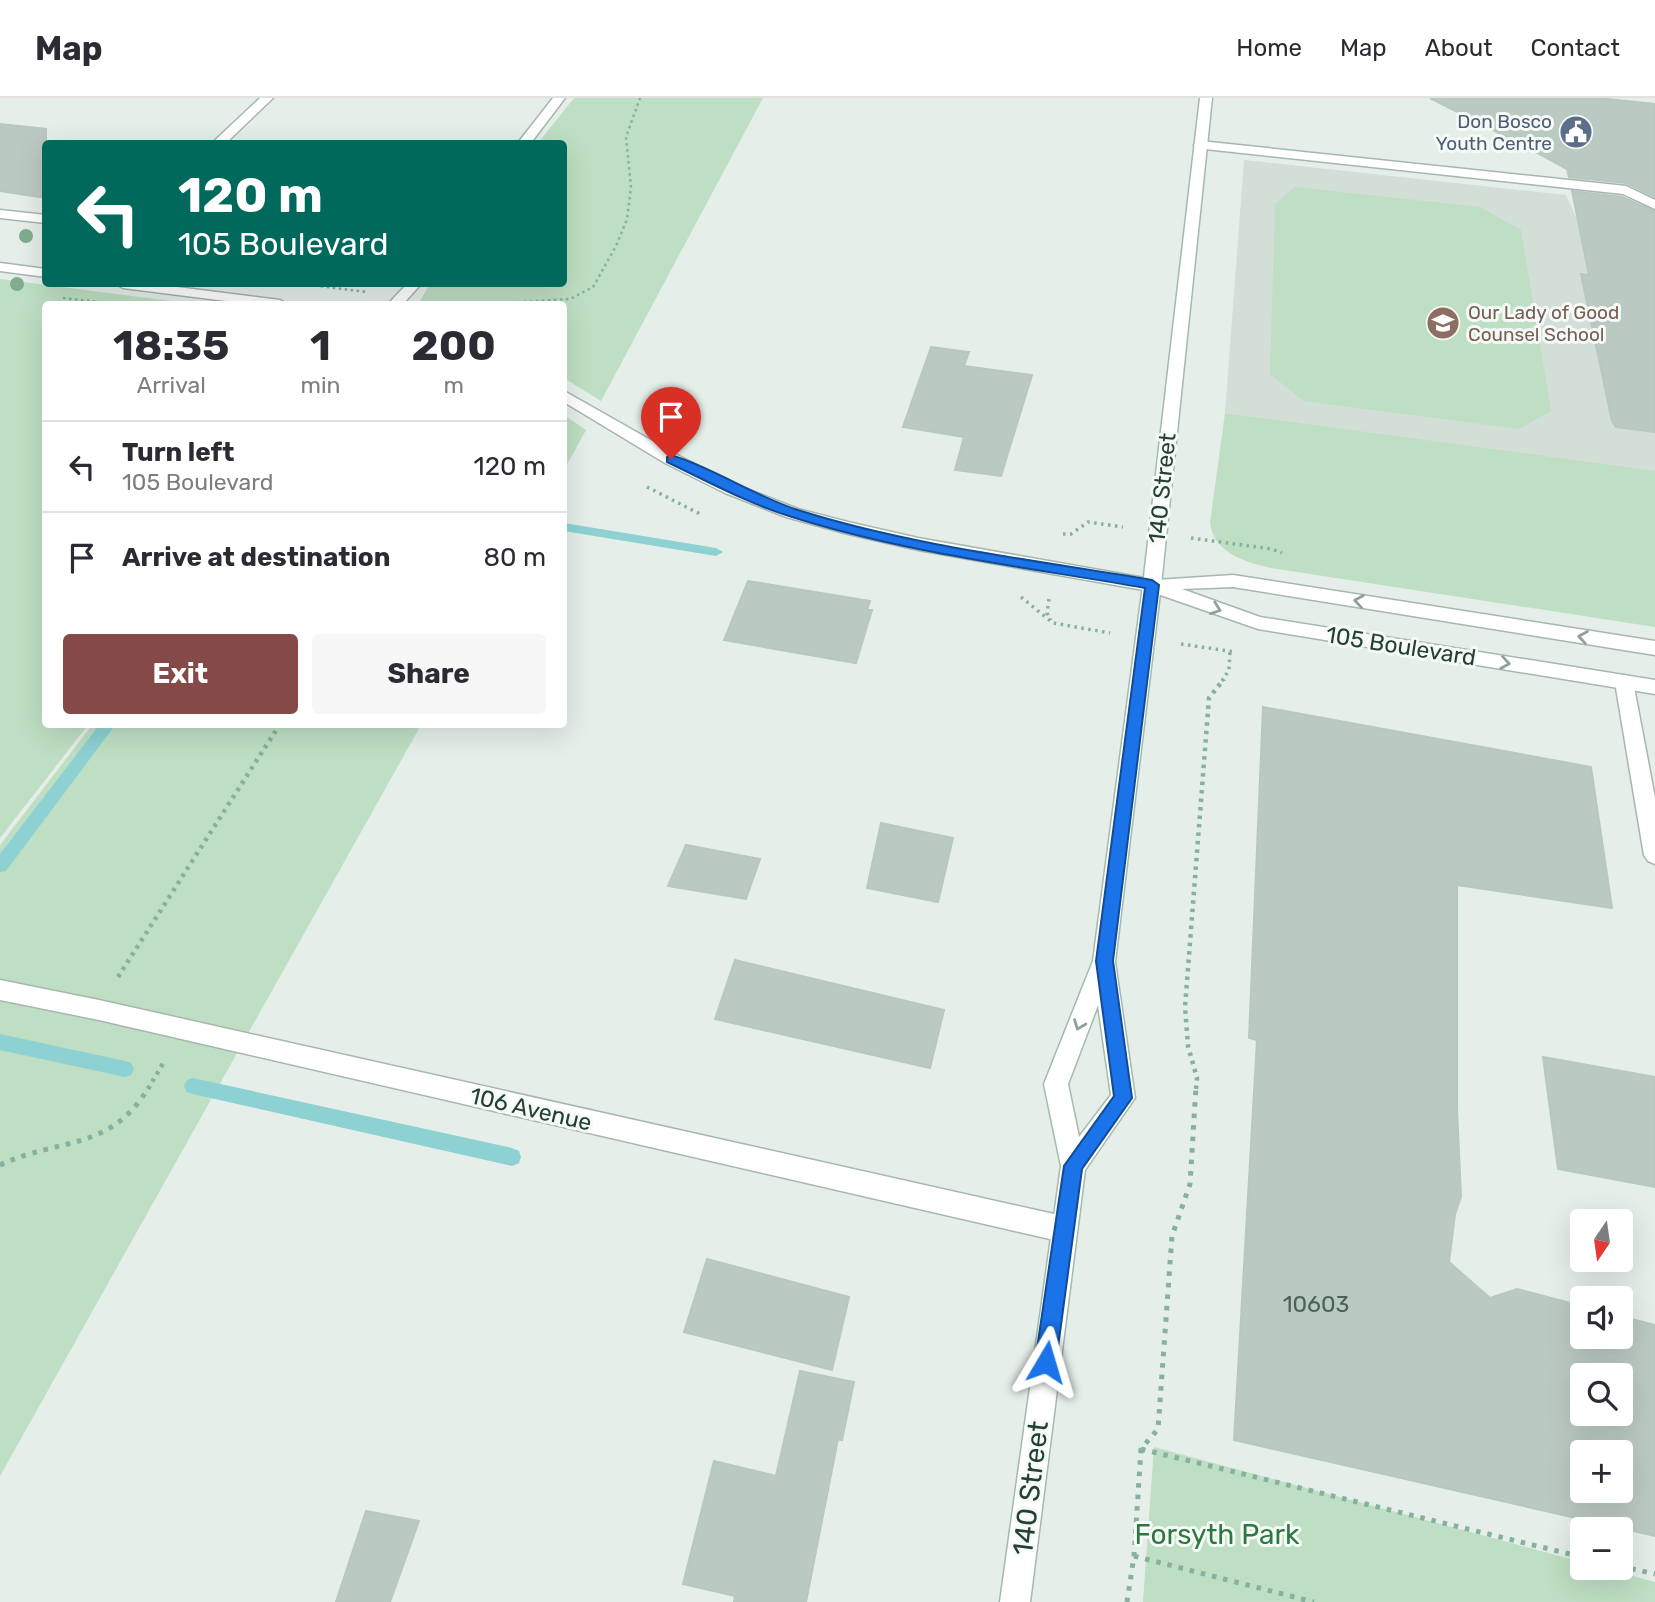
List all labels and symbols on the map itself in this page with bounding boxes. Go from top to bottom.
place label: Don Bosco Youth Centre [1436,110,1552,155]
public building icon: Don Bosco Youth Centre [1557,113,1595,151]
place label: Our Lady of Good Counsel School [1468,301,1619,346]
school or university icon: Our Lady of Good Counsel School [1424,304,1462,342]
pin [641,387,701,459]
street label: 140 Street [1142,431,1182,545]
one-way arrow [1353,594,1365,609]
one-way arrow [1210,600,1222,614]
street label: 105 Boulevard [1324,620,1478,672]
one-way arrow [1578,630,1589,645]
one-way arrow [1499,655,1510,670]
one-way arrow [1074,1018,1088,1030]
street label: 106 Avenue [467,1081,595,1137]
north arrow [1570,1209,1633,1272]
house number: 10603 [1283,1290,1349,1318]
position arrow [1009,1325,1083,1399]
street label: 140 Street [1006,1419,1055,1557]
park label: Forsyth Park [1134,1518,1300,1551]

